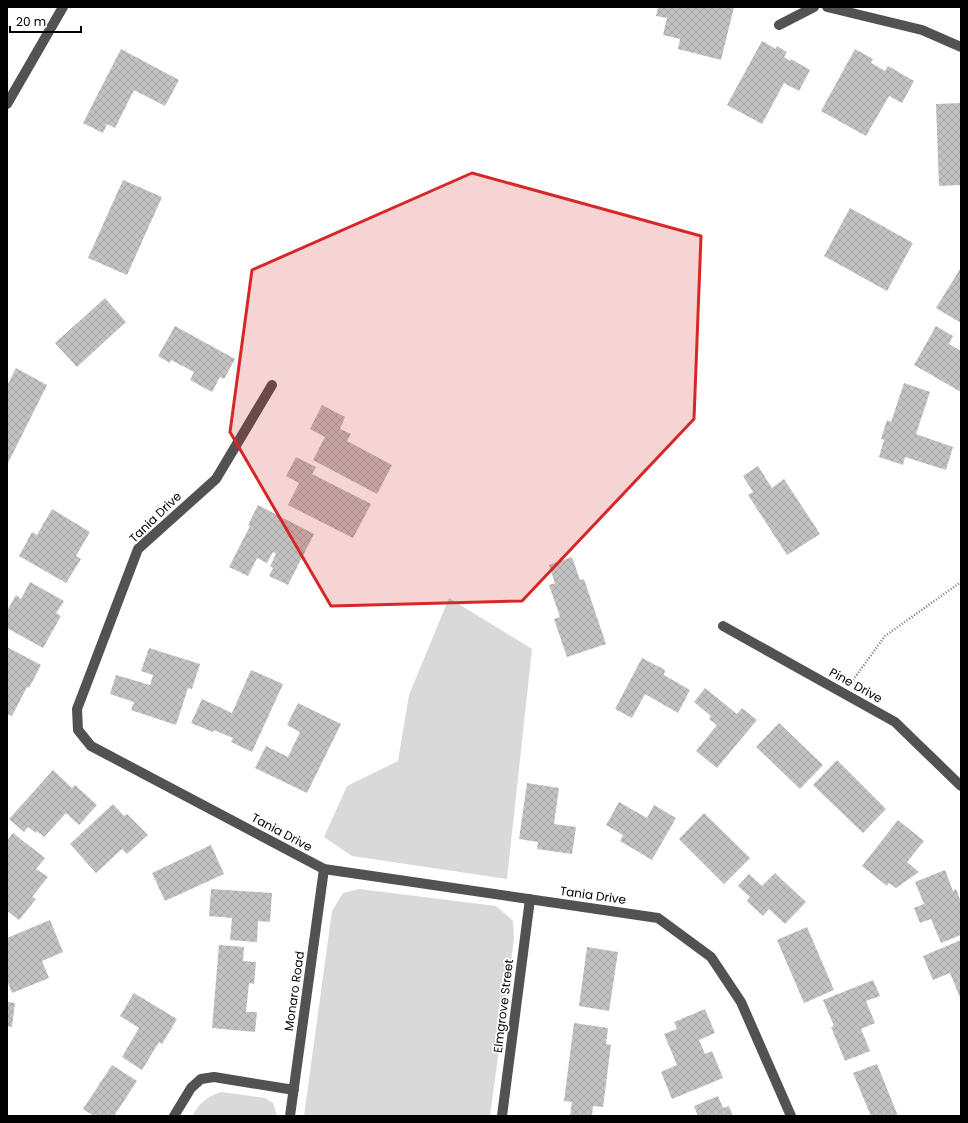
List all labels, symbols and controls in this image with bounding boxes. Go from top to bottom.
scale bar [10,8,81,34]
text: 20 m [16,13,46,30]
street label: Tania Drive [125,488,185,546]
street label: Pine Drive [826,663,886,707]
street label: Tania Drive [249,809,315,855]
street label: Tania Drive [559,882,627,908]
street label: Monaro Road [280,950,308,1032]
street label: Elmgrove Street [489,958,517,1054]

